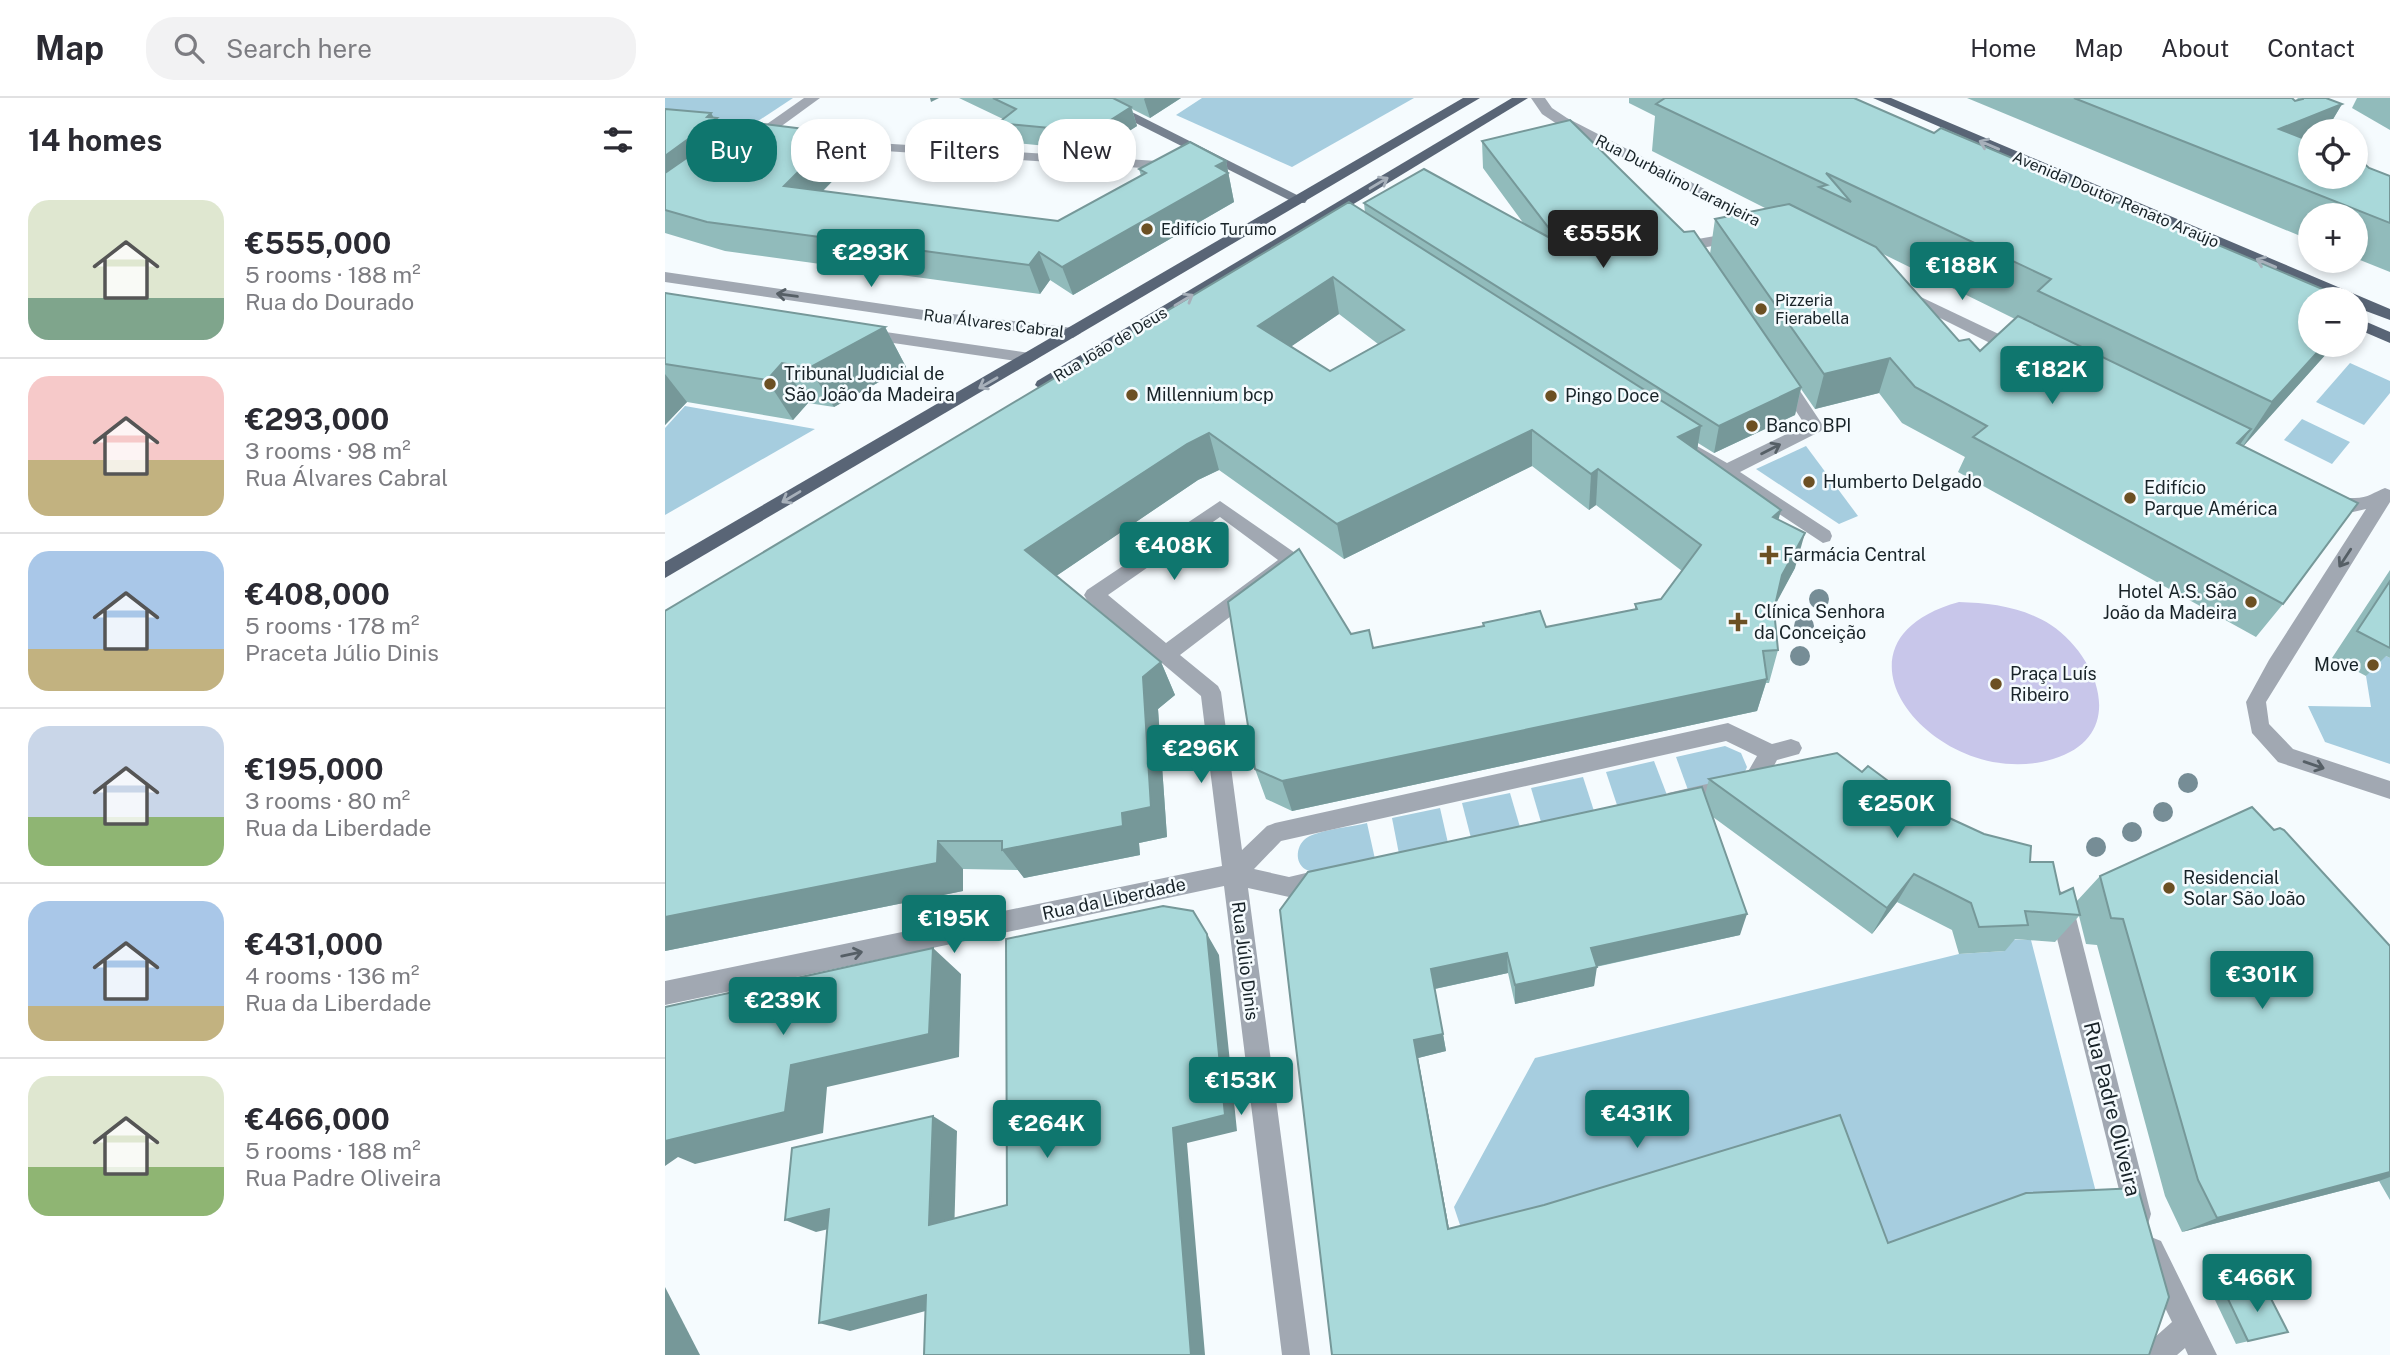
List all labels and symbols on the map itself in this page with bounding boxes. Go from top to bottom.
street label: Rua Durbalino Laranjeira [1592,131,1763,230]
one-way arrow [1979,137,2001,150]
street label: Avenida Doutor Renato Araújo [2010,147,2222,252]
one-way arrow [1368,175,1388,189]
pin: €555K [1554,211,1652,270]
place label: Edifício Turumo [1161,220,1277,239]
marker: Edifício Turumo [1139,221,1155,237]
pin: €293K [822,230,920,289]
pin: €188K [1913,242,2011,302]
one-way arrow [2256,256,2277,269]
one-way arrow [776,288,799,301]
place label: Pizzeria Fierabella [1775,291,1849,328]
one-way arrow [1173,293,1193,307]
marker: Pizzeria Fierabella [1753,301,1769,317]
street label: Rua João de Deus [1050,303,1171,386]
street label: Rua Álvares Cabral [923,304,1066,342]
pin: €182K [2003,346,2101,406]
place label: Tribunal Judicial de São João da Madeira [784,363,955,405]
marker: Tribunal Judicial de São João da Madeira [762,376,778,392]
one-way arrow [978,376,998,390]
place label: Millennium bcp [1146,384,1274,405]
place label: Pingo Doce [1565,385,1659,406]
marker: Millennium bcp [1124,387,1140,403]
marker: Pingo Doce [1543,388,1559,404]
place label: Banco BPI [1766,415,1851,436]
marker: Banco BPI [1744,418,1760,434]
one-way arrow [1760,442,1781,456]
place label: Humberto Delgado [1823,471,1982,492]
marker: Humberto Delgado [1801,474,1817,490]
place label: Edifício Parque América [2144,477,2277,519]
marker: Edifício Parque América [2122,490,2138,506]
one-way arrow [781,491,802,504]
pin: €408K [1125,522,1223,582]
place label: Farmácia Central [1783,544,1926,565]
marker: Farmácia Central [1761,547,1777,563]
one-way arrow [2338,547,2352,567]
place label: Hotel A.S. São João da Madeira [2103,581,2237,623]
marker: Hotel A.S. São João da Madeira [2243,594,2259,610]
place label: Clínica Senhora da Conceição [1754,601,1885,643]
marker: Clínica Senhora da Conceição [1728,612,1748,632]
place label: Move [2314,654,2359,675]
marker: Move [2365,657,2381,673]
place label: Praça Luís Ribeiro [2010,663,2097,705]
marker: Praça Luís Ribeiro [1988,676,2004,692]
pin: €296K [1152,726,1250,785]
one-way arrow [2303,759,2325,772]
pin: €250K [1848,780,1946,840]
place label: Residencial Solar São João [2183,867,2306,909]
street label: Rua da Liberdade [1040,873,1188,924]
marker: Residencial Solar São João [2161,880,2177,896]
pin: €195K [905,896,1003,955]
street label: Rua Júlio Dinis [1228,900,1263,1022]
one-way arrow [840,947,863,960]
pin: €301K [2213,951,2311,1011]
pin: €239K [734,978,832,1037]
street label: Rua Padre Oliveira [2079,1019,2146,1199]
pin: €153K [1192,1058,1290,1117]
pin: €431K [1588,1090,1686,1150]
pin: €264K [998,1100,1096,1160]
pin: €466K [2208,1254,2306,1314]

